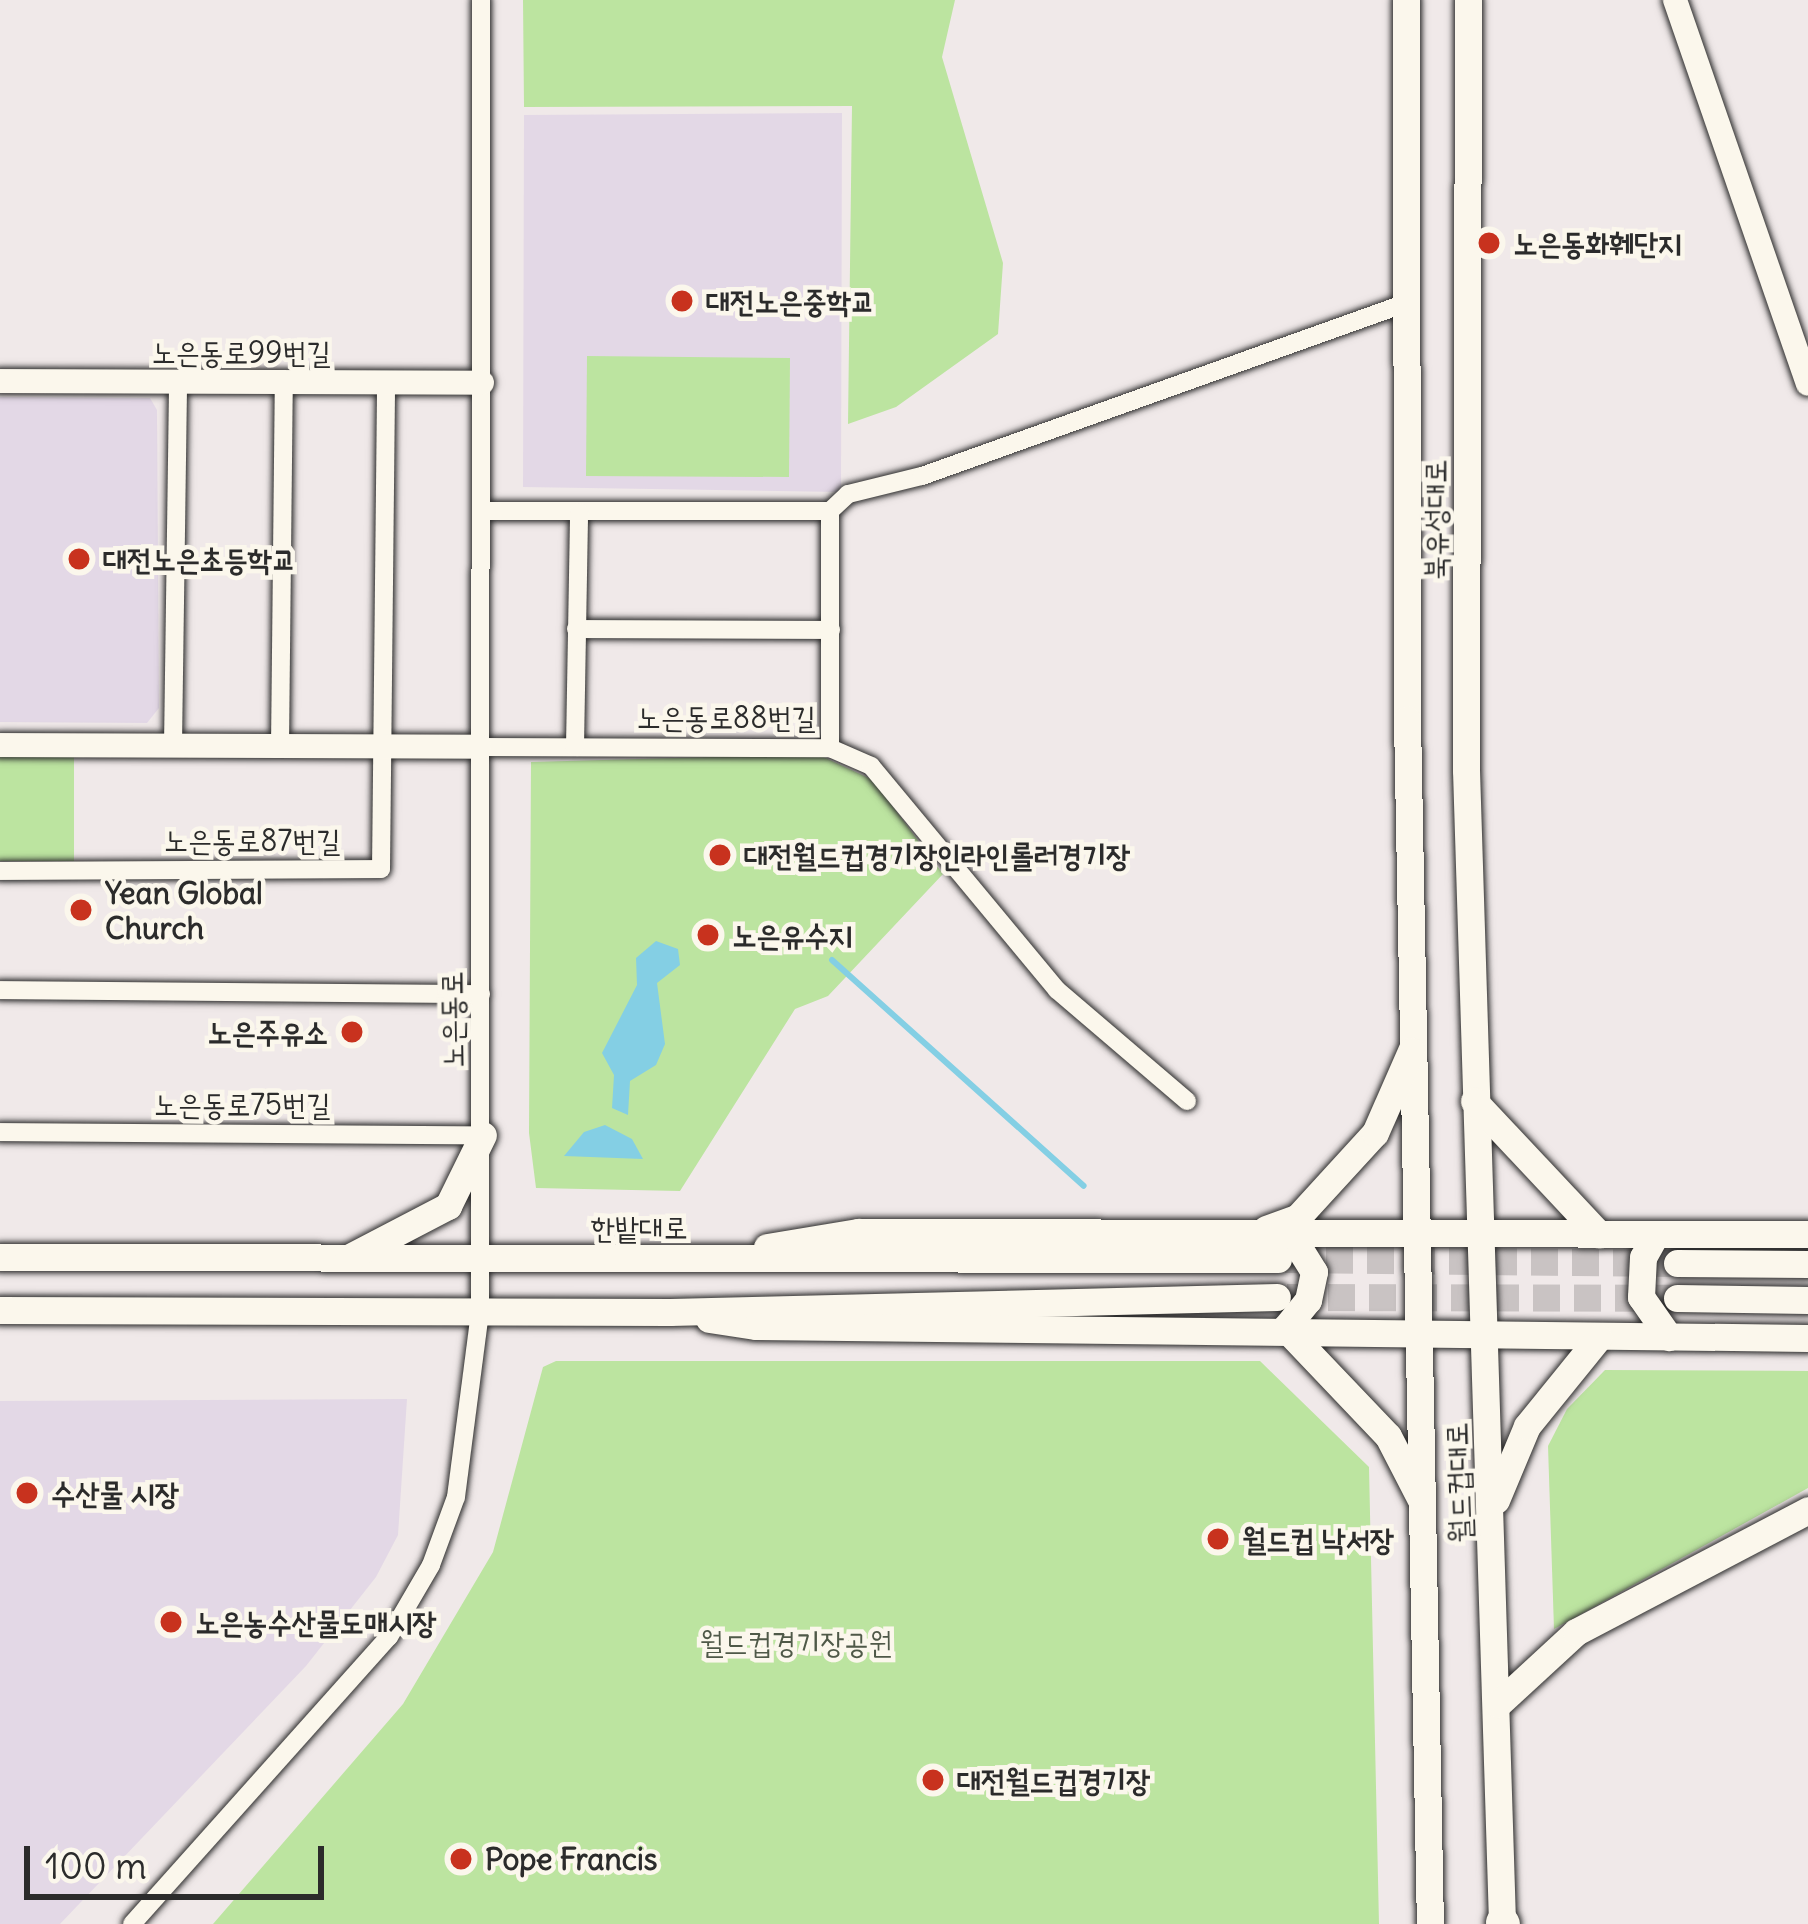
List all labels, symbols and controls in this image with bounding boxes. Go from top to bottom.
place label: 노은동화훼단지 [1513,225,1682,261]
marker: 노은동화훼단지 [1476,230,1502,256]
place label: 대전노은중학교 [706,283,875,319]
marker: 대전노은중학교 [669,288,695,314]
street label: 노은동로99번길 [151,334,331,370]
street label: 북유성대로 [1417,460,1453,580]
place label: 대전노은초등학교 [103,541,296,577]
marker: 대전노은초등학교 [66,546,92,572]
street label: 노은동로88번길 [636,699,816,735]
street label: 노은동로87번길 [164,822,340,858]
place label: 대전월드컵경기장인라인롤러경기장 [744,837,1130,873]
marker: 대전월드컵경기장인라인롤러경기장 [707,842,733,868]
place label: Yean Global Church [105,875,263,946]
marker: Yean Global Church [68,897,94,923]
place label: 노은유수지 [732,917,853,953]
marker: 노은유수지 [695,922,721,948]
street label: 노은동로 [433,971,471,1069]
place label: 노은주유소 [207,1014,328,1050]
marker: 노은주유소 [339,1019,365,1045]
street label: 노은동로75번길 [154,1086,330,1122]
street label: 한밭대로 [591,1209,687,1245]
street label: 월드컵대로 [1438,1422,1478,1544]
place label: 수산물 시장 [51,1475,179,1511]
marker: 수산물 시장 [14,1480,40,1506]
place label: 월드컵 낙서장 [1242,1521,1394,1557]
marker: 월드컵 낙서장 [1205,1526,1231,1552]
place label: 노은농수산물도매시장 [195,1604,436,1640]
marker: 노은농수산물도매시장 [158,1609,184,1635]
park label: 월드컵경기장공원 [699,1624,893,1660]
place label: 대전월드컵경기장 [957,1762,1150,1798]
marker: 대전월드컵경기장 [920,1767,946,1793]
scale bar [30,1822,330,1896]
place label: Pope Francis [485,1841,657,1877]
text: 100 m [45,1844,147,1889]
marker: Pope Francis [448,1846,474,1872]

